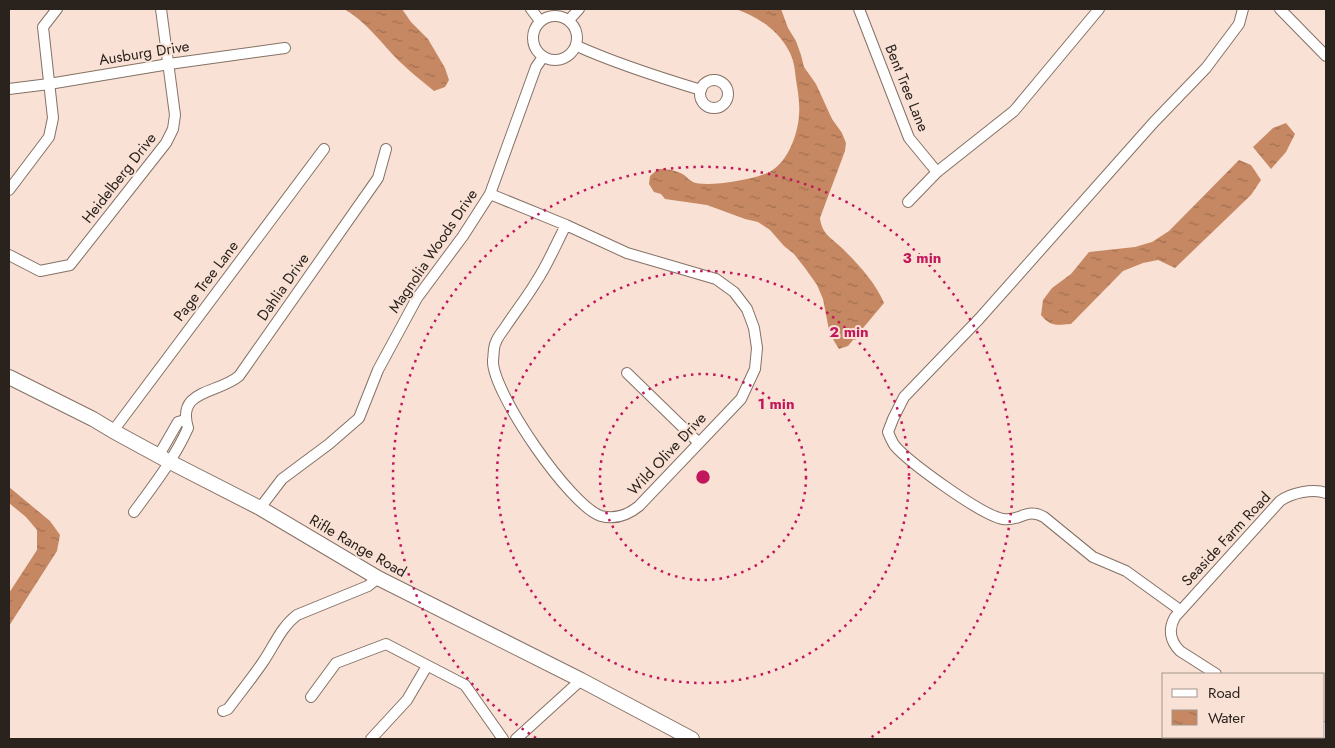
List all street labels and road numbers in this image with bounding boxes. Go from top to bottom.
street label: Ausburg Drive [97,35,191,71]
street label: Bent Tree Lane [880,41,935,135]
street label: Heidelberg Drive [77,128,162,228]
street label: Magnolia Woods Drive [383,184,483,317]
street label: Page Tree Lane [168,236,244,326]
street label: Dahlia Drive [252,249,314,325]
street label: Wild Olive Drive [623,407,712,500]
street label: Seaside Farm Road [1176,487,1276,591]
street label: Rifle Range Road [305,509,411,583]

